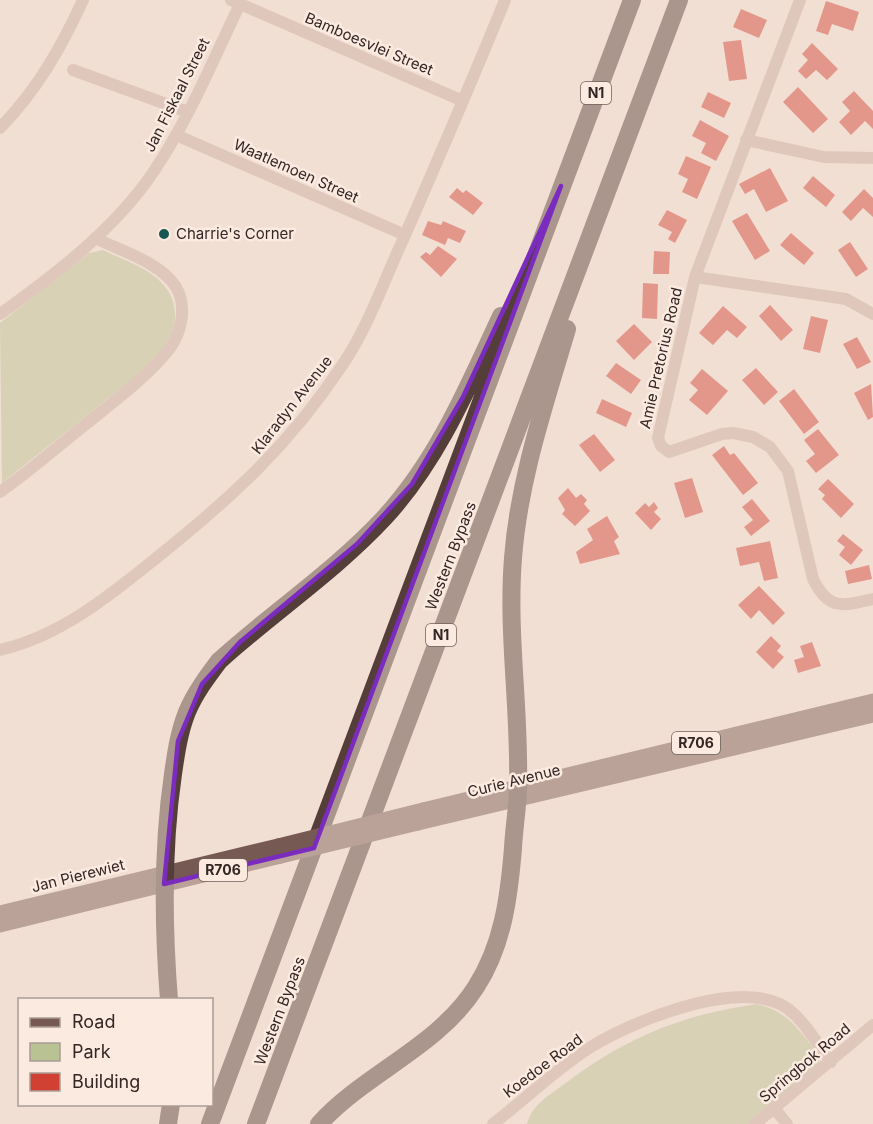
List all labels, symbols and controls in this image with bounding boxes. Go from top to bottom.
street label: Bamboesvlei Street [302,8,436,79]
street label: Jan Fiskaal Street [140,34,214,155]
road number: N1 [581,82,611,104]
street label: Waatlemoen Street [231,135,362,207]
place label: Charrie's Corner [176,224,294,243]
marker: Charrie's Corner [157,227,171,241]
street label: Amie Pretorius Road [635,285,686,430]
street label: Klaradyn Avenue [247,352,336,458]
street label: Western Bypass [421,499,480,613]
road number: N1 [426,624,456,646]
road number: R706 [672,732,720,754]
street label: Curie Avenue [465,760,562,801]
street label: Jan Pierewiet [29,855,127,896]
road number: R706 [199,859,247,881]
street label: Western Bypass [250,954,309,1068]
legend [18,998,213,1106]
text: Road [72,1011,115,1032]
street label: Springbok Road [755,1019,854,1106]
street label: Koedoe Road [499,1030,586,1102]
text: Park [72,1041,111,1062]
text: Building [72,1071,140,1092]

